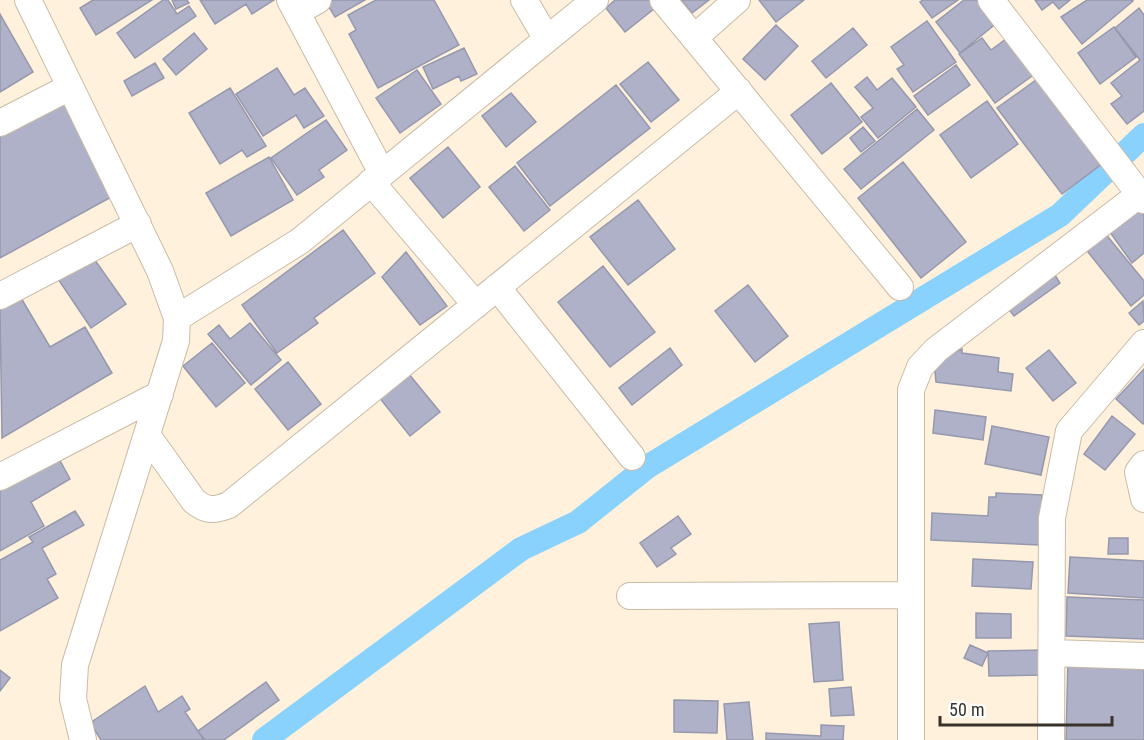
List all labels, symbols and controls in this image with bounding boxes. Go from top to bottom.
scale bar [940,689,1112,727]
text: 50 m [949,699,984,720]

